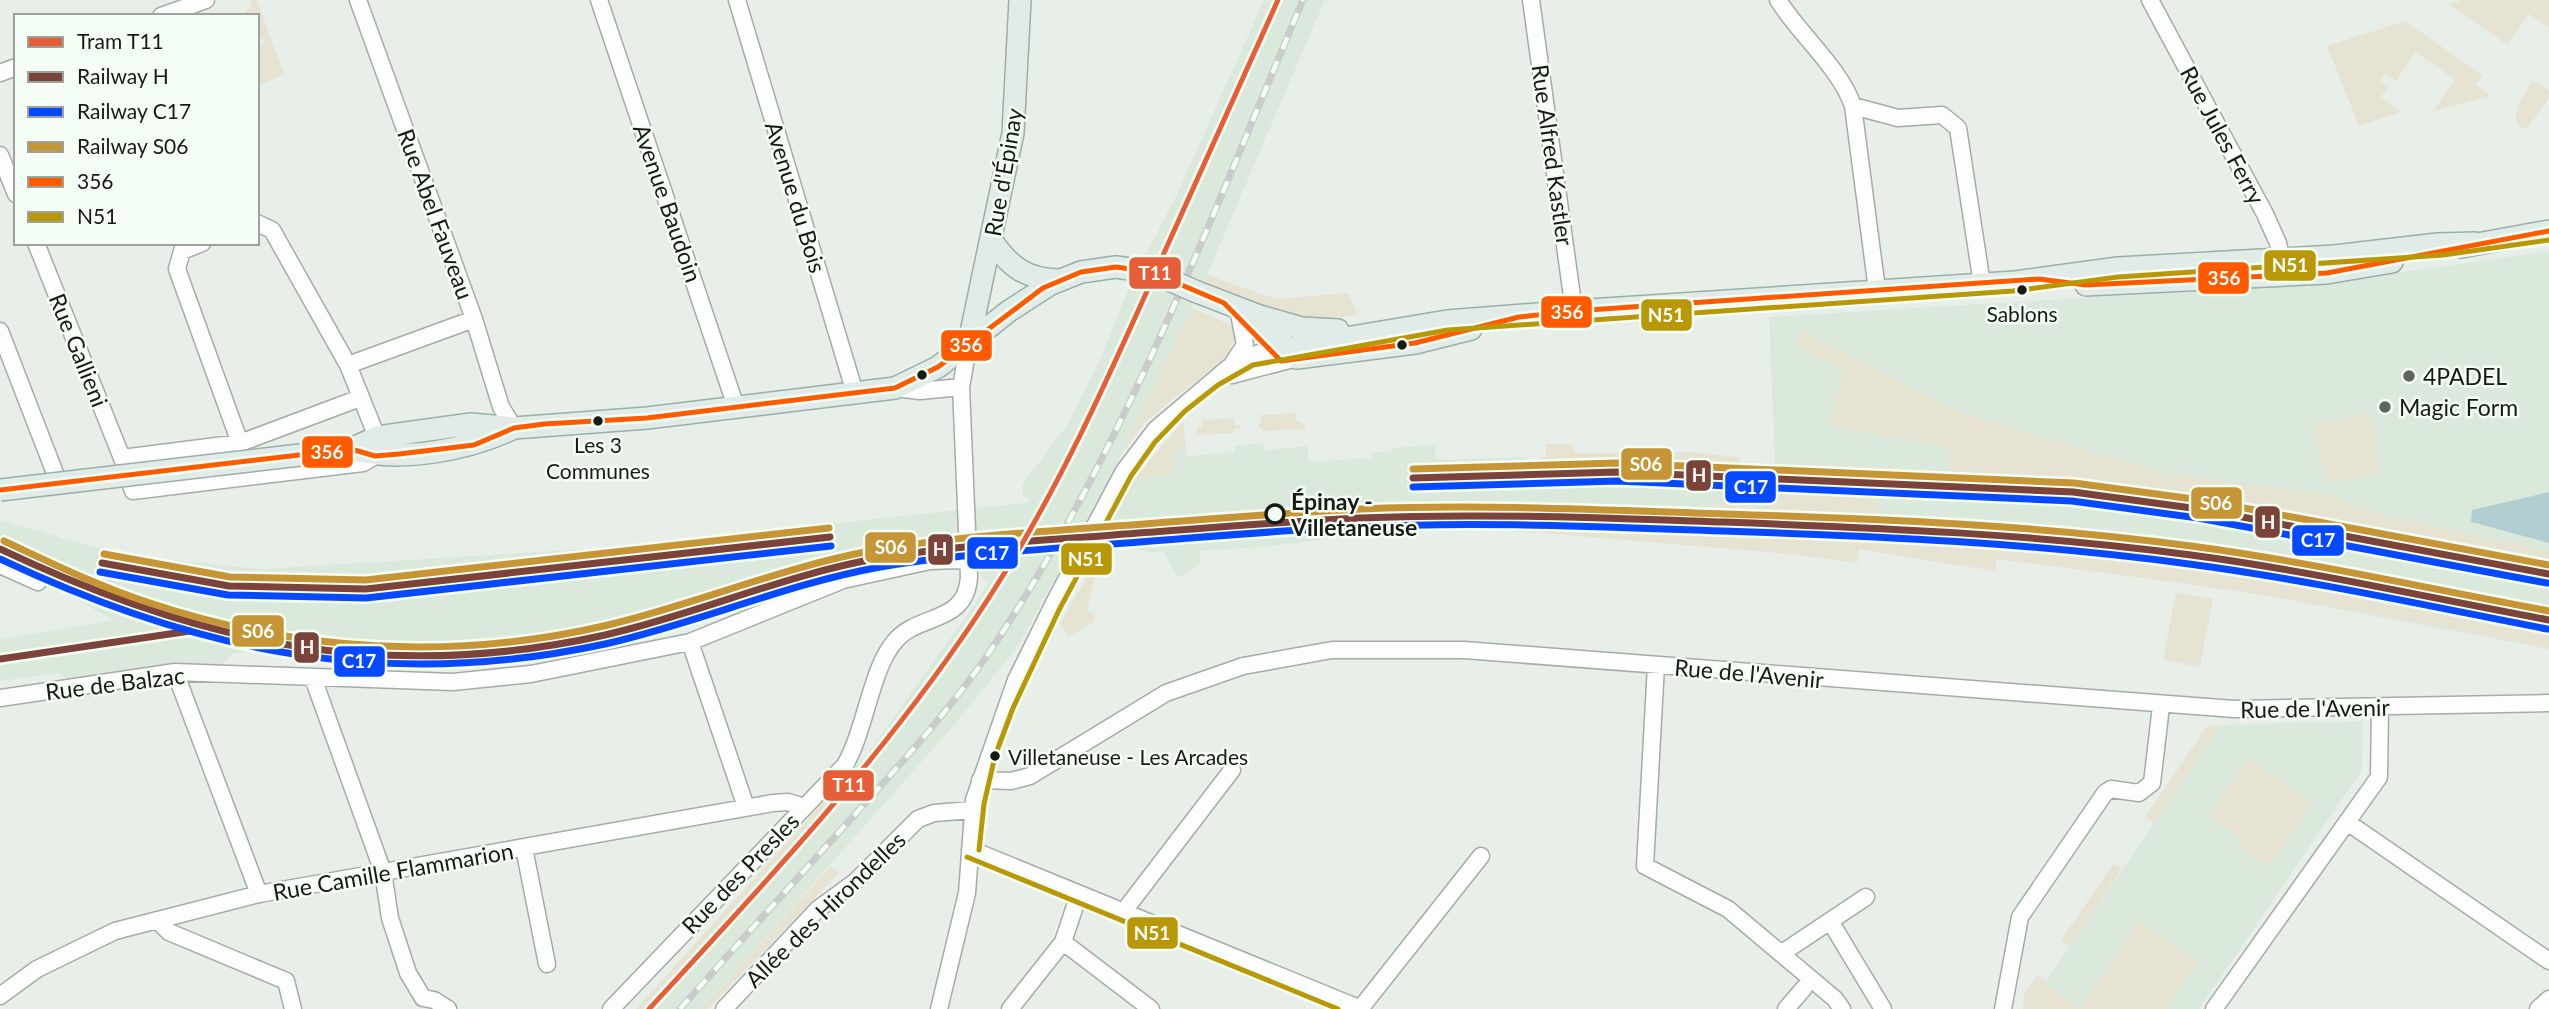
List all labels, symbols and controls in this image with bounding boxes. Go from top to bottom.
legend [14,14,259,245]
text: Tram T11 [77,28,164,53]
street label: Rue Jules Ferry [2175,61,2271,209]
text: Railway H [77,63,169,88]
street label: Rue Alfred Kastler [1526,63,1580,248]
text: Railway C17 [77,98,191,123]
street label: Rue d'Épinay [978,106,1028,238]
street label: Avenue du Bois [760,118,832,276]
street label: Avenue Baudoin [628,120,708,286]
street label: Rue Abel Fauveau [392,125,480,303]
text: Railway S06 [77,133,188,158]
text: 356 [77,168,114,193]
text: N51 [77,203,117,228]
line badge: N51 [2263,249,2317,282]
text: N51 [2272,253,2308,276]
line badge: T11 [1128,256,1182,290]
text: T11 [1138,261,1172,284]
line badge: 356 [2197,261,2250,295]
text: 356 [2207,266,2241,289]
marker: Sablons [2015,283,2029,297]
street label: Rue Gallieni [44,289,114,411]
line badge: 356 [1540,295,1593,329]
line badge: N51 [1640,298,1693,332]
text: 356 [1550,300,1584,323]
place label: Sablons [1986,301,2058,326]
text: N51 [1648,303,1684,326]
line badge: 356 [940,329,993,362]
text: 356 [949,333,983,356]
unlabelled marker [1395,338,1409,352]
place label: 4PADEL [2423,362,2507,390]
unlabelled marker [915,368,929,382]
marker: 4PADEL [2401,368,2417,384]
place label: Magic Form [2399,393,2518,421]
marker: Magic Form [2377,399,2393,415]
marker: Les 3 Communes [591,414,605,428]
place label: Les 3 Communes [546,432,650,483]
line badge: 356 [301,435,354,469]
text: 356 [310,440,344,463]
line badge: S06 [1620,447,1673,481]
text: S06 [1630,452,1662,475]
line badge: H [1685,459,1712,492]
text: H [1692,463,1706,486]
line badge: C17 [1724,470,1777,504]
text: C17 [1734,475,1768,498]
line badge: S06 [2190,486,2243,520]
place label: Épinay - Villetaneuse [1290,487,1417,541]
text: S06 [2200,491,2232,514]
marker: Épinay - Villetaneuse [1265,504,1285,524]
line badge: H [2254,505,2281,539]
text: H [2261,510,2275,533]
line badge: C17 [2291,524,2345,557]
text: C17 [2301,528,2335,551]
line badge: S06 [864,531,917,564]
line badge: H [927,533,954,566]
text: S06 [875,535,907,558]
line badge: C17 [966,536,1019,570]
text: H [933,537,947,560]
text: C17 [975,541,1009,564]
line badge: N51 [1060,542,1113,576]
text: N51 [1068,547,1104,570]
line badge: S06 [231,614,285,648]
text: S06 [242,619,274,642]
line badge: H [293,631,320,664]
text: H [300,635,314,658]
line badge: C17 [333,645,386,678]
text: C17 [342,649,376,672]
street label: Rue de l'Avenir [1673,653,1825,694]
street label: Rue de Balzac [44,661,186,705]
street label: Rue de l'Avenir [2240,693,2391,723]
place label: Villetaneuse - Les Arcades [1008,744,1248,769]
marker: Villetaneuse - Les Arcades [988,749,1002,763]
line badge: T11 [822,769,875,802]
text: T11 [832,773,866,796]
street label: Rue des Presles [675,807,805,939]
street label: Allée des Hirondelles [739,825,911,993]
street label: Rue Camille Flammarion [271,836,515,906]
line badge: N51 [1126,916,1179,950]
text: N51 [1134,921,1170,944]

